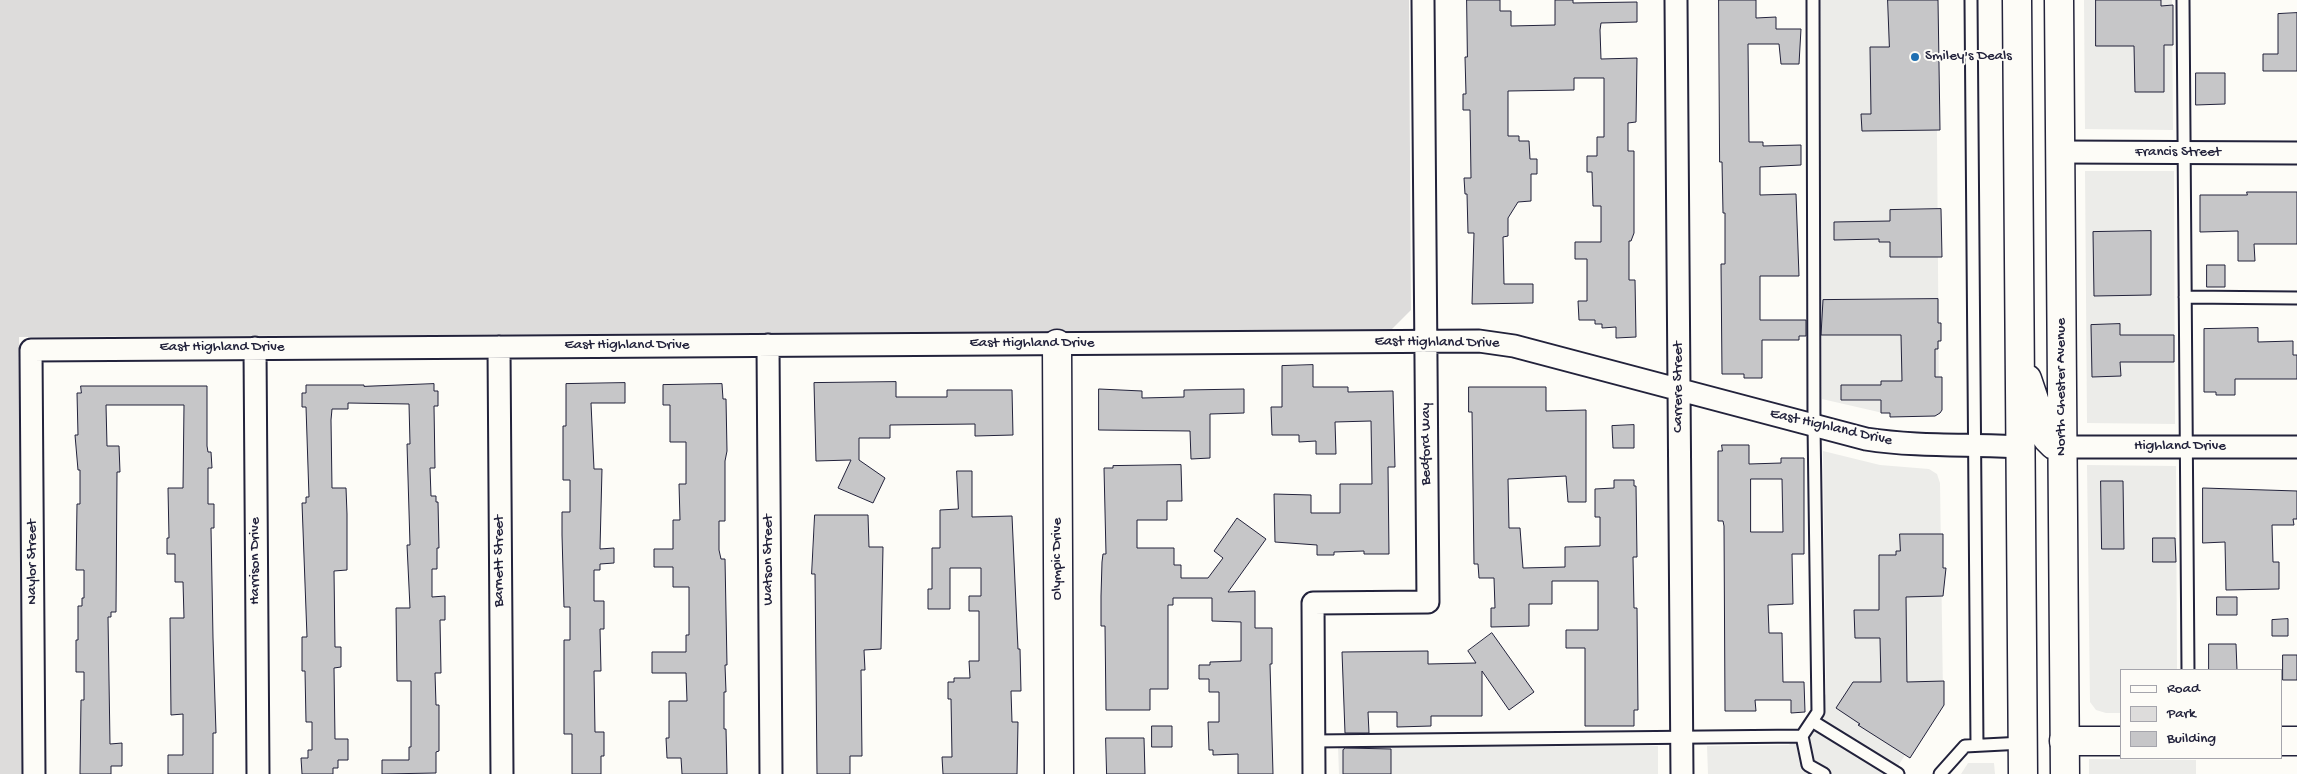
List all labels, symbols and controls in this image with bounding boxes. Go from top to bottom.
place label: Smiley's Deals [1925,48,2012,66]
marker: Smiley's Deals [1909,51,1921,63]
street label: Francis Street [2135,144,2221,162]
street label: North Chester Avenue [2053,318,2071,456]
street label: East Highland Drive [1374,333,1500,353]
street label: East Highland Drive [969,335,1095,353]
street label: East Highland Drive [564,337,690,355]
street label: East Highland Drive [159,339,285,357]
street label: Carrere Street [1670,341,1688,433]
street label: Bedford Way [1418,403,1436,485]
street label: East Highland Drive [1768,405,1894,451]
street label: Highland Drive [2134,438,2226,456]
street label: Watson Street [760,514,778,606]
street label: Barnett Street [491,515,509,607]
street label: Harrison Drive [247,517,265,605]
street label: Olympic Drive [1049,518,1067,600]
street label: Naylor Street [24,519,42,605]
legend [2120,669,2282,759]
text: Road [2167,680,2200,698]
text: Park [2167,705,2196,723]
text: Building [2167,730,2216,748]

